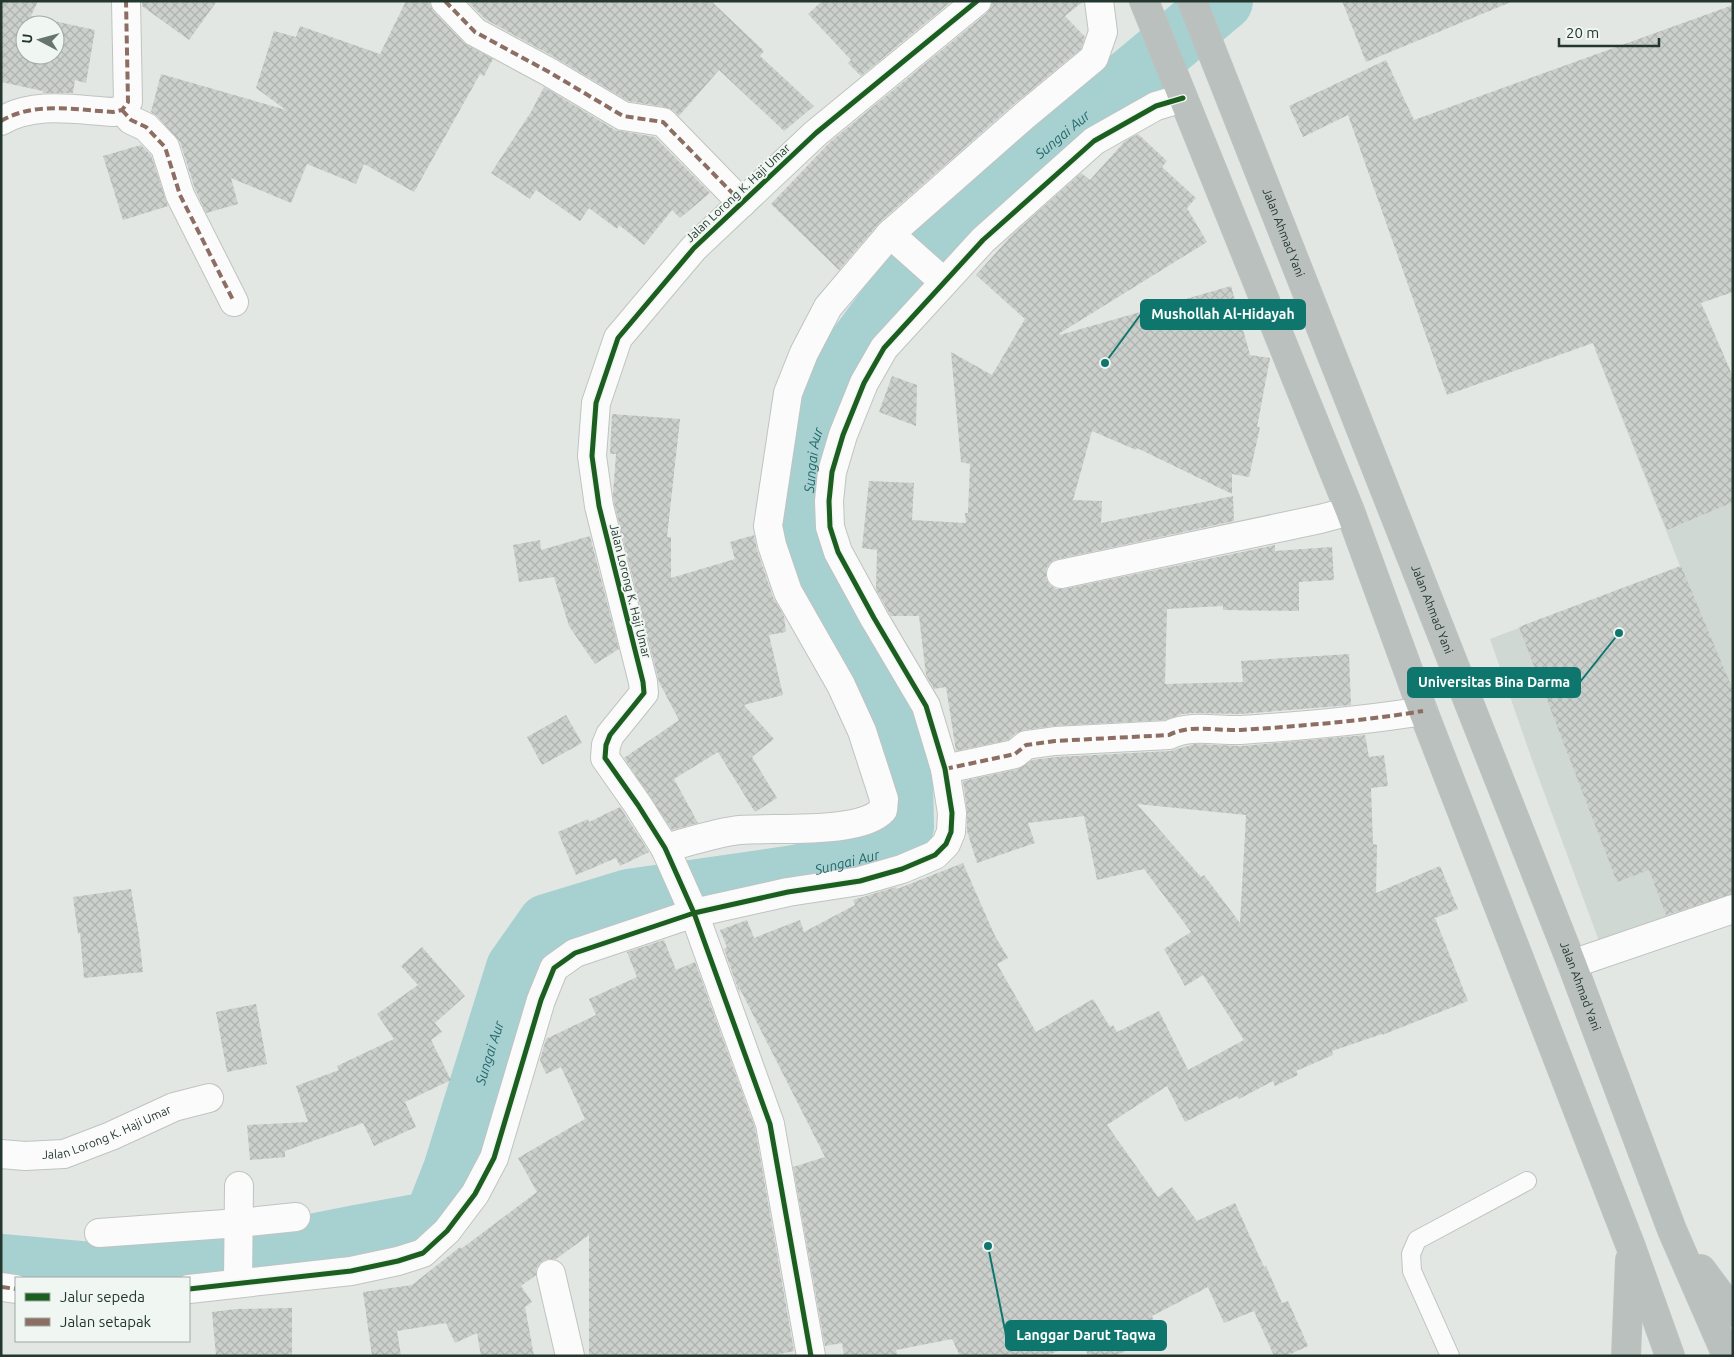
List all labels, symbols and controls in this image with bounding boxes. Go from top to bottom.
north arrow [15,15,65,65]
scale bar [1559,15,1659,47]
text: 20 m [1566,24,1599,41]
text: U [19,33,36,44]
water label: Sungai Aur [1031,107,1094,162]
street label: Jalan Lorong K. Haji Umar [683,141,793,244]
street label: Jalan Ahmad Yani [1260,186,1307,279]
callout: Mushollah Al-Hidayah [1141,300,1305,329]
text: Mushollah Al-Hidayah [1151,306,1295,322]
water label: Sungai Aur [801,424,827,495]
street label: Jalan Lorong K. Haji Umar [608,522,654,660]
street label: Jalan Ahmad Yani [1409,563,1456,656]
callout: Universitas Bina Darma [1408,668,1580,697]
text: Universitas Bina Darma [1418,674,1570,690]
water label: Sungai Aur [812,846,882,878]
street label: Jalan Ahmad Yani [1558,940,1604,1033]
water label: Sungai Aur [472,1019,507,1088]
street label: Jalan Lorong K. Haji Umar [42,1102,173,1161]
legend [15,1277,190,1342]
text: Jalur sepeda [60,1288,145,1305]
text: Jalan setapak [60,1313,152,1330]
callout: Langgar Darut Taqwa [1006,1321,1166,1350]
text: Langgar Darut Taqwa [1016,1327,1156,1343]

